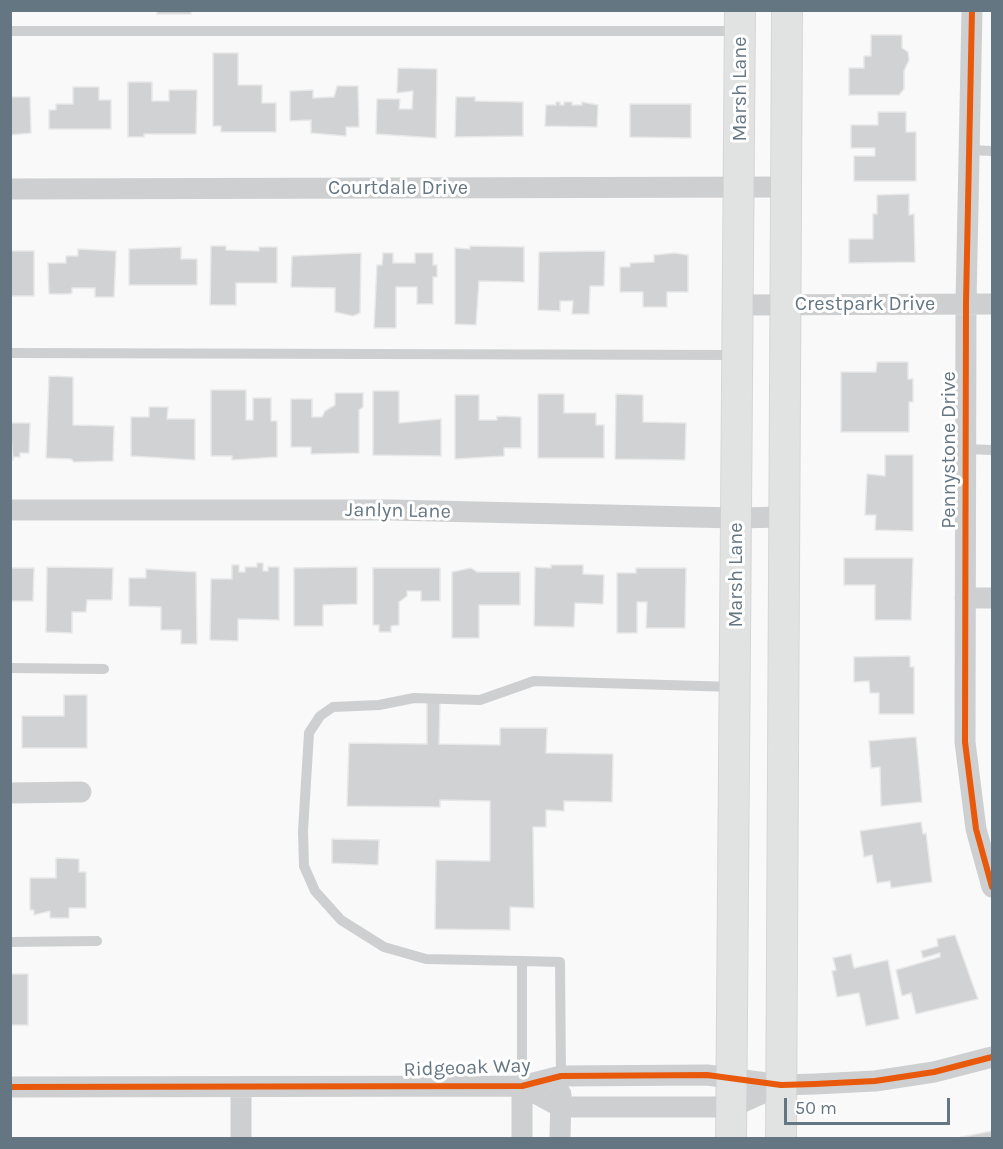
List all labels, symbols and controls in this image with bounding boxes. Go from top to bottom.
street label: Marsh Lane [728,36,752,142]
street label: Courtdale Drive [328,176,468,200]
street label: Crestpark Drive [795,292,935,316]
street label: Pennystone Drive [937,371,961,529]
street label: Janlyn Lane [345,498,451,524]
street label: Marsh Lane [724,522,748,628]
street label: Ridgeoak Way [403,1054,531,1082]
scale bar [787,1086,954,1124]
text: 50 m [795,1097,837,1119]

